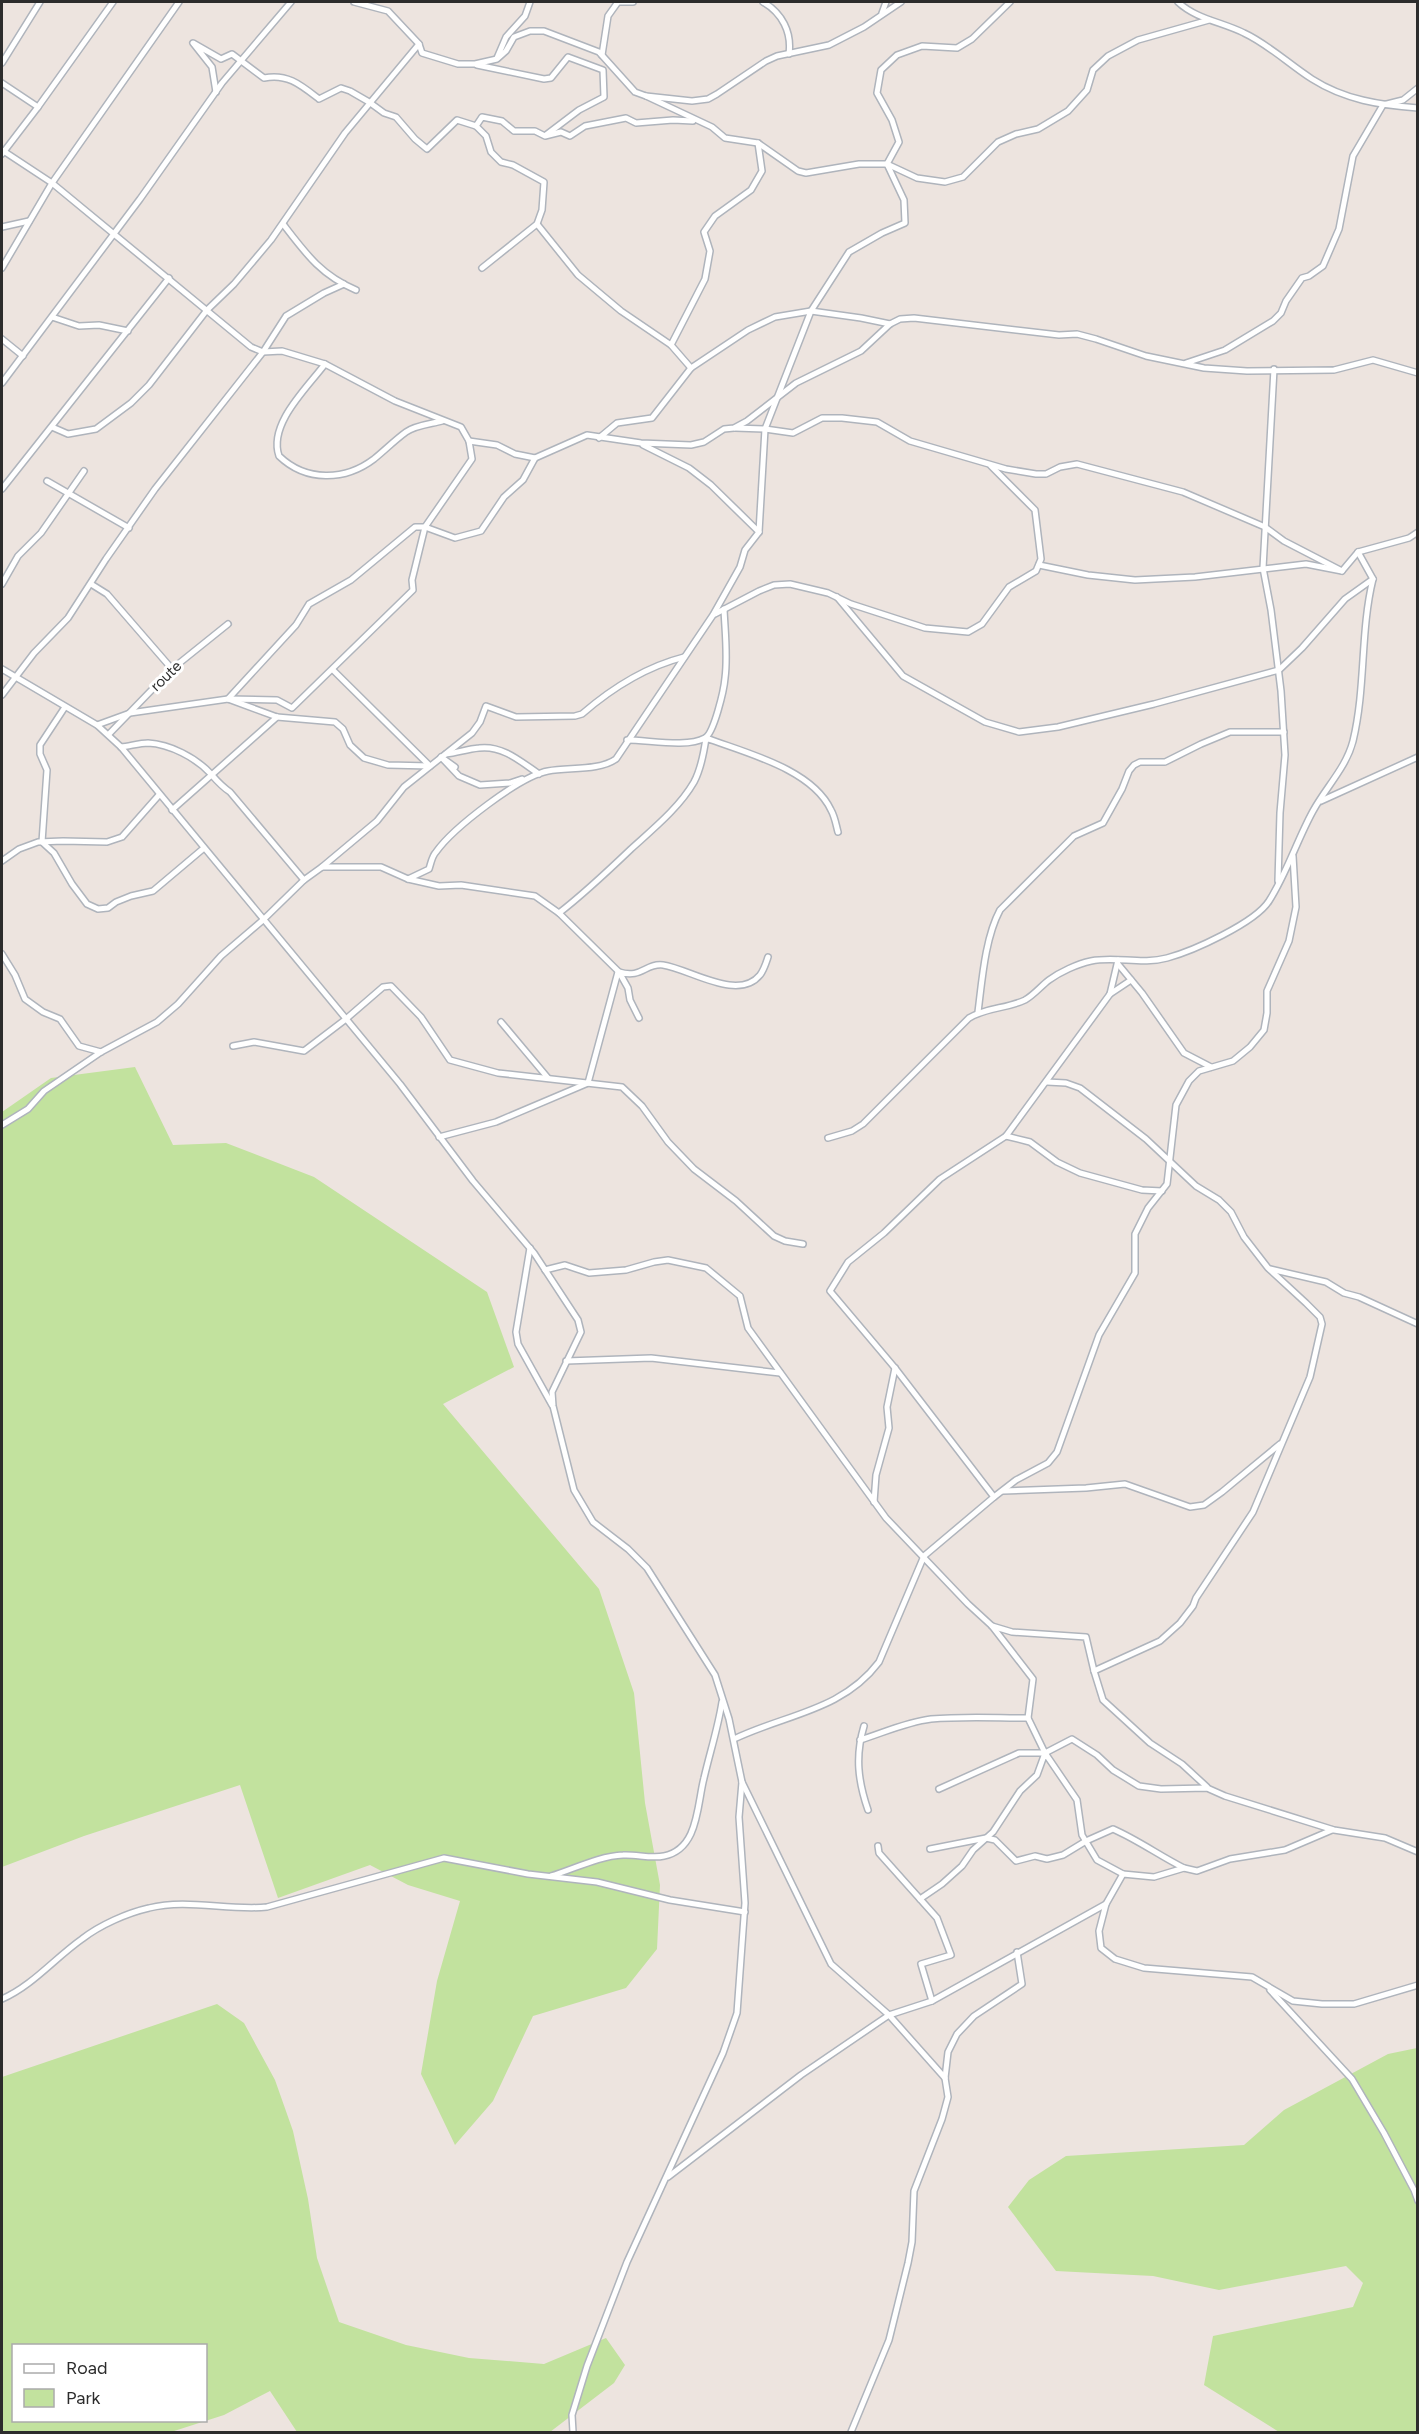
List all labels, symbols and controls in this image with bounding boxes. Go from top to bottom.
street label: route [147,657,185,695]
legend [12,2344,207,2422]
text: Road [66,2357,107,2379]
text: Park [66,2387,101,2409]

